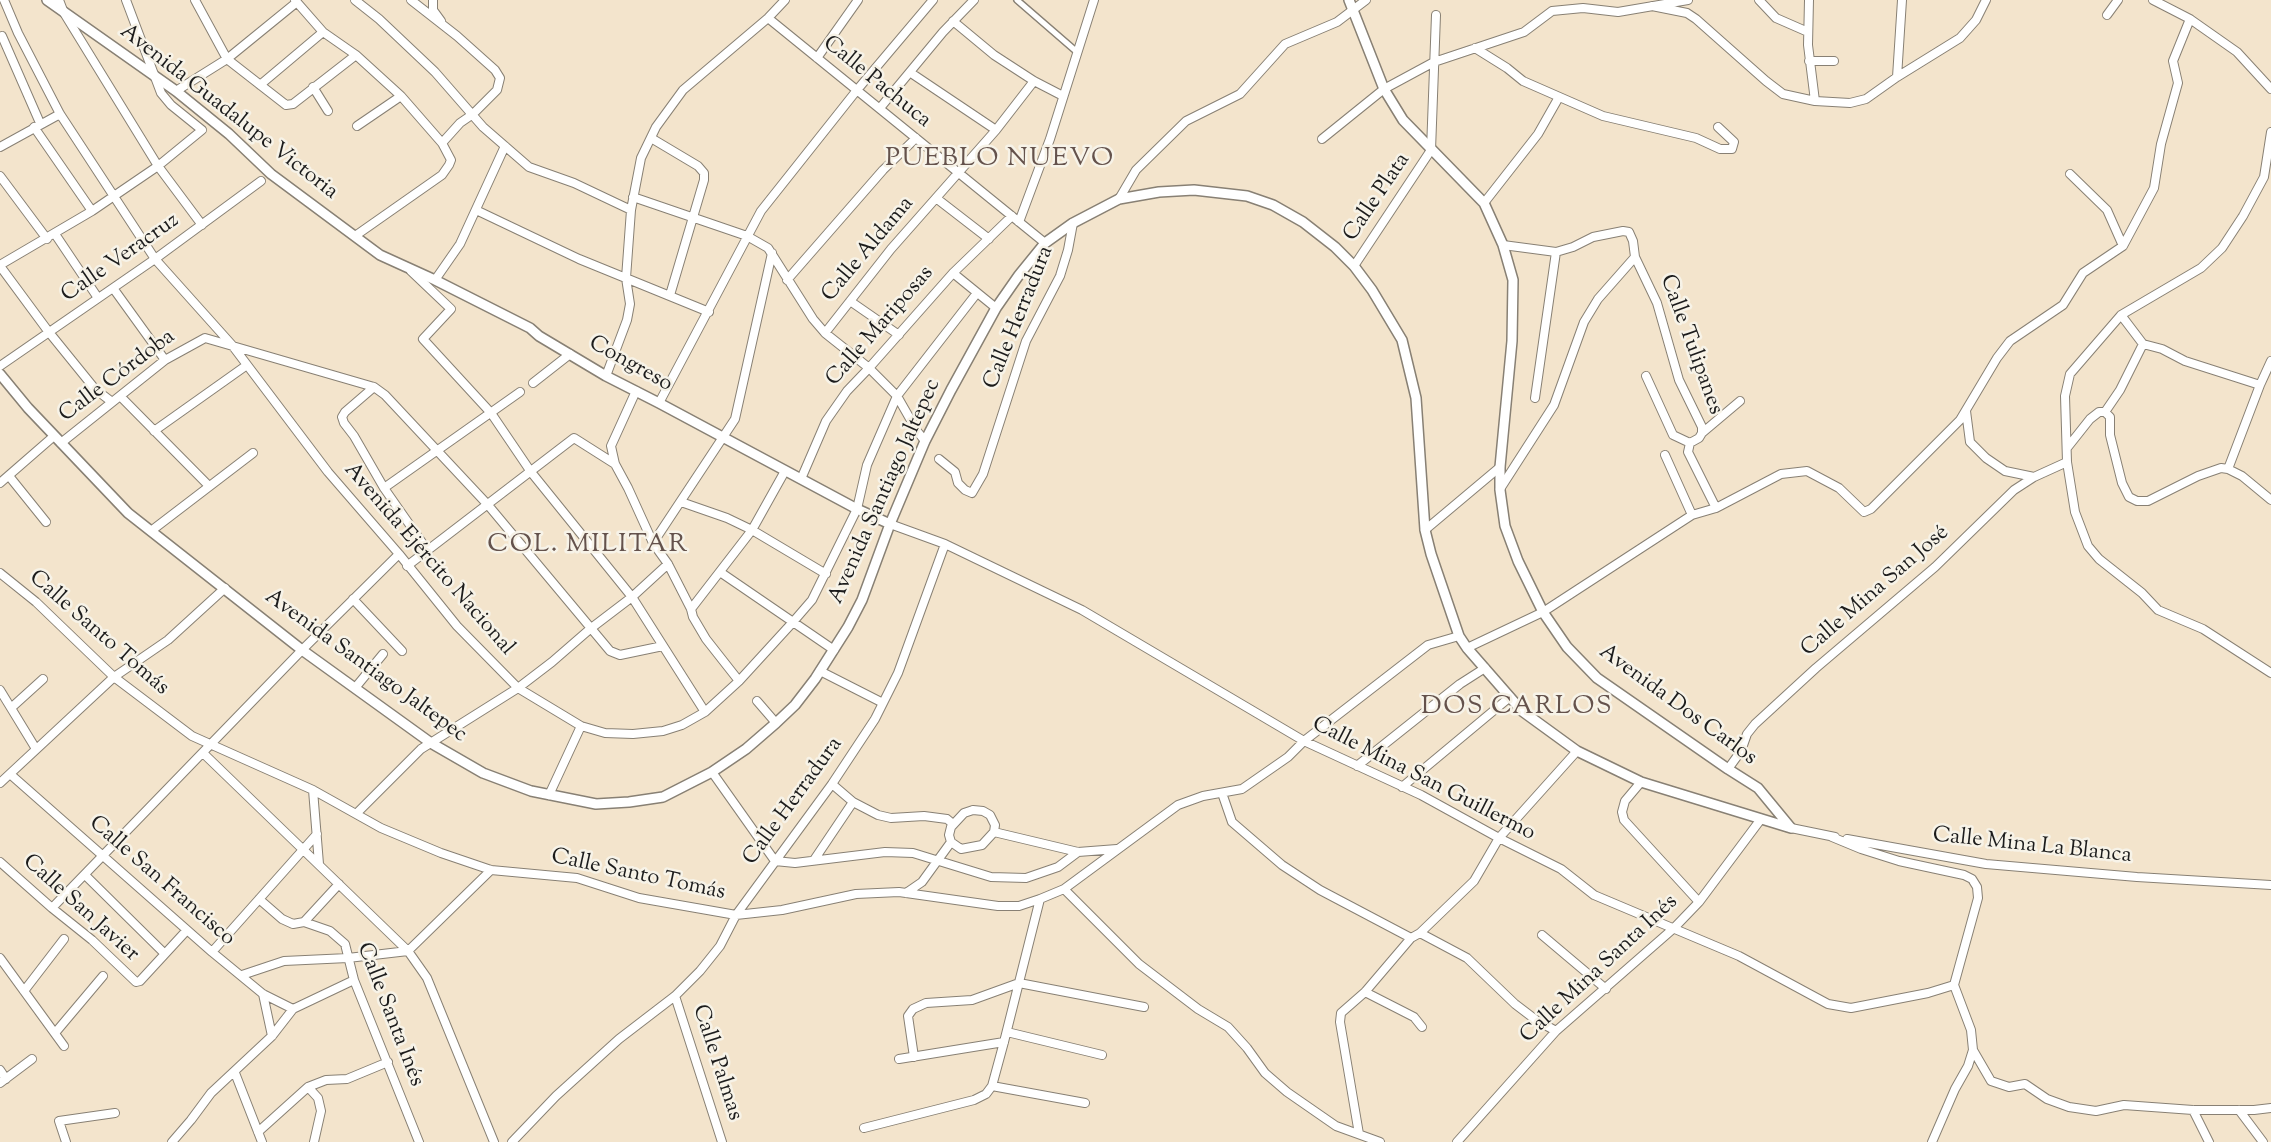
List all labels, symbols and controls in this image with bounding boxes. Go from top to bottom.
street label: Avenida Guadalupe Victoria [114,20,342,206]
street label: Calle Pachuca [816,31,936,135]
district label: PUEBLO NUEVO [885,145,1115,177]
street label: Calle Plata [1339,149,1417,247]
street label: Calle Aldama [817,192,921,308]
street label: Calle Veracruz [57,209,185,309]
street label: Calle Herradura [979,243,1061,393]
street label: Calle Mariposas [822,261,940,393]
street label: Calle Tulipanes [1652,271,1728,419]
street label: Calle Córdoba [55,325,181,429]
street label: Congreso [583,331,677,399]
street label: Avenida Santiago Jaltepec [824,375,948,609]
street label: Avenida Ejército Nacional [337,458,519,662]
street label: Calle Mina San José [1797,521,1955,663]
district label: COL. MILITAR [487,531,689,563]
street label: Calle Santo Tomás [22,566,174,702]
street label: Avenida Santiago Jaltepec [259,585,471,749]
street label: Avenida Dos Carlos [1593,640,1761,772]
district label: DOS CARLOS [1421,693,1613,725]
street label: Calle Mina San Guillermo [1307,712,1539,848]
street label: Calle Herradura [739,733,849,871]
street label: Calle San Francisco [82,811,240,953]
street label: Calle Mina La Blanca [1931,823,2133,871]
street label: Calle Santo Tomás [549,845,727,907]
street label: Calle San Javier [16,850,144,968]
street label: Calle Mina Santa Inés [1516,890,1684,1050]
street label: Calle Santa Inés [349,939,429,1091]
street label: Calle Palmas [685,1002,747,1124]

